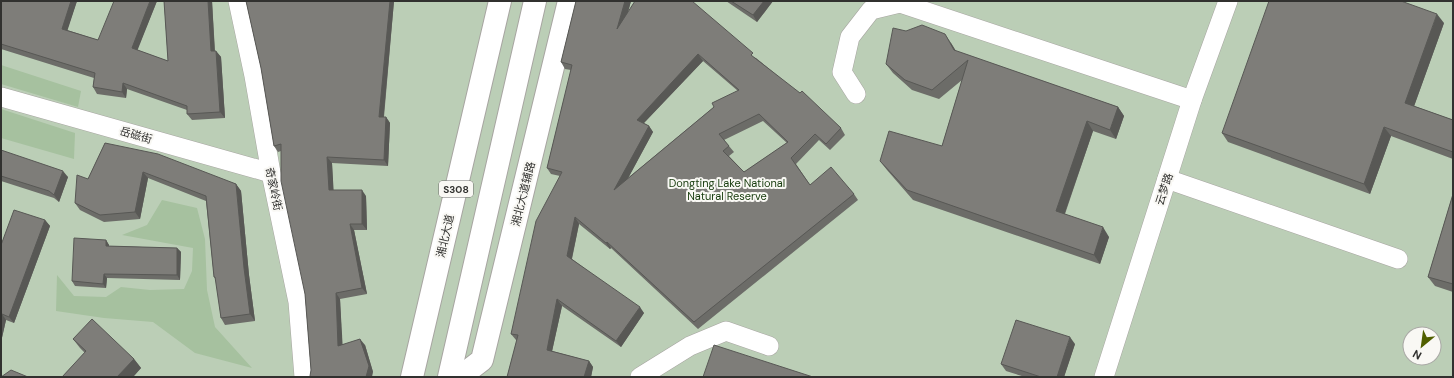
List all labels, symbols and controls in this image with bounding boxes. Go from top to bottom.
street label: 岳磁街 [118,124,154,146]
street label: 湘北大道辅路 [508,160,538,228]
street label: 奇家岭街 [263,166,285,212]
street label: 云梦路 [1152,171,1176,207]
park label: Dongting Lake National Natural Reserve [669,176,785,203]
road number: S308 [439,181,473,197]
street label: 湘北大道 [433,213,457,259]
north arrow [1402,326,1442,366]
text: N [1410,347,1424,363]

